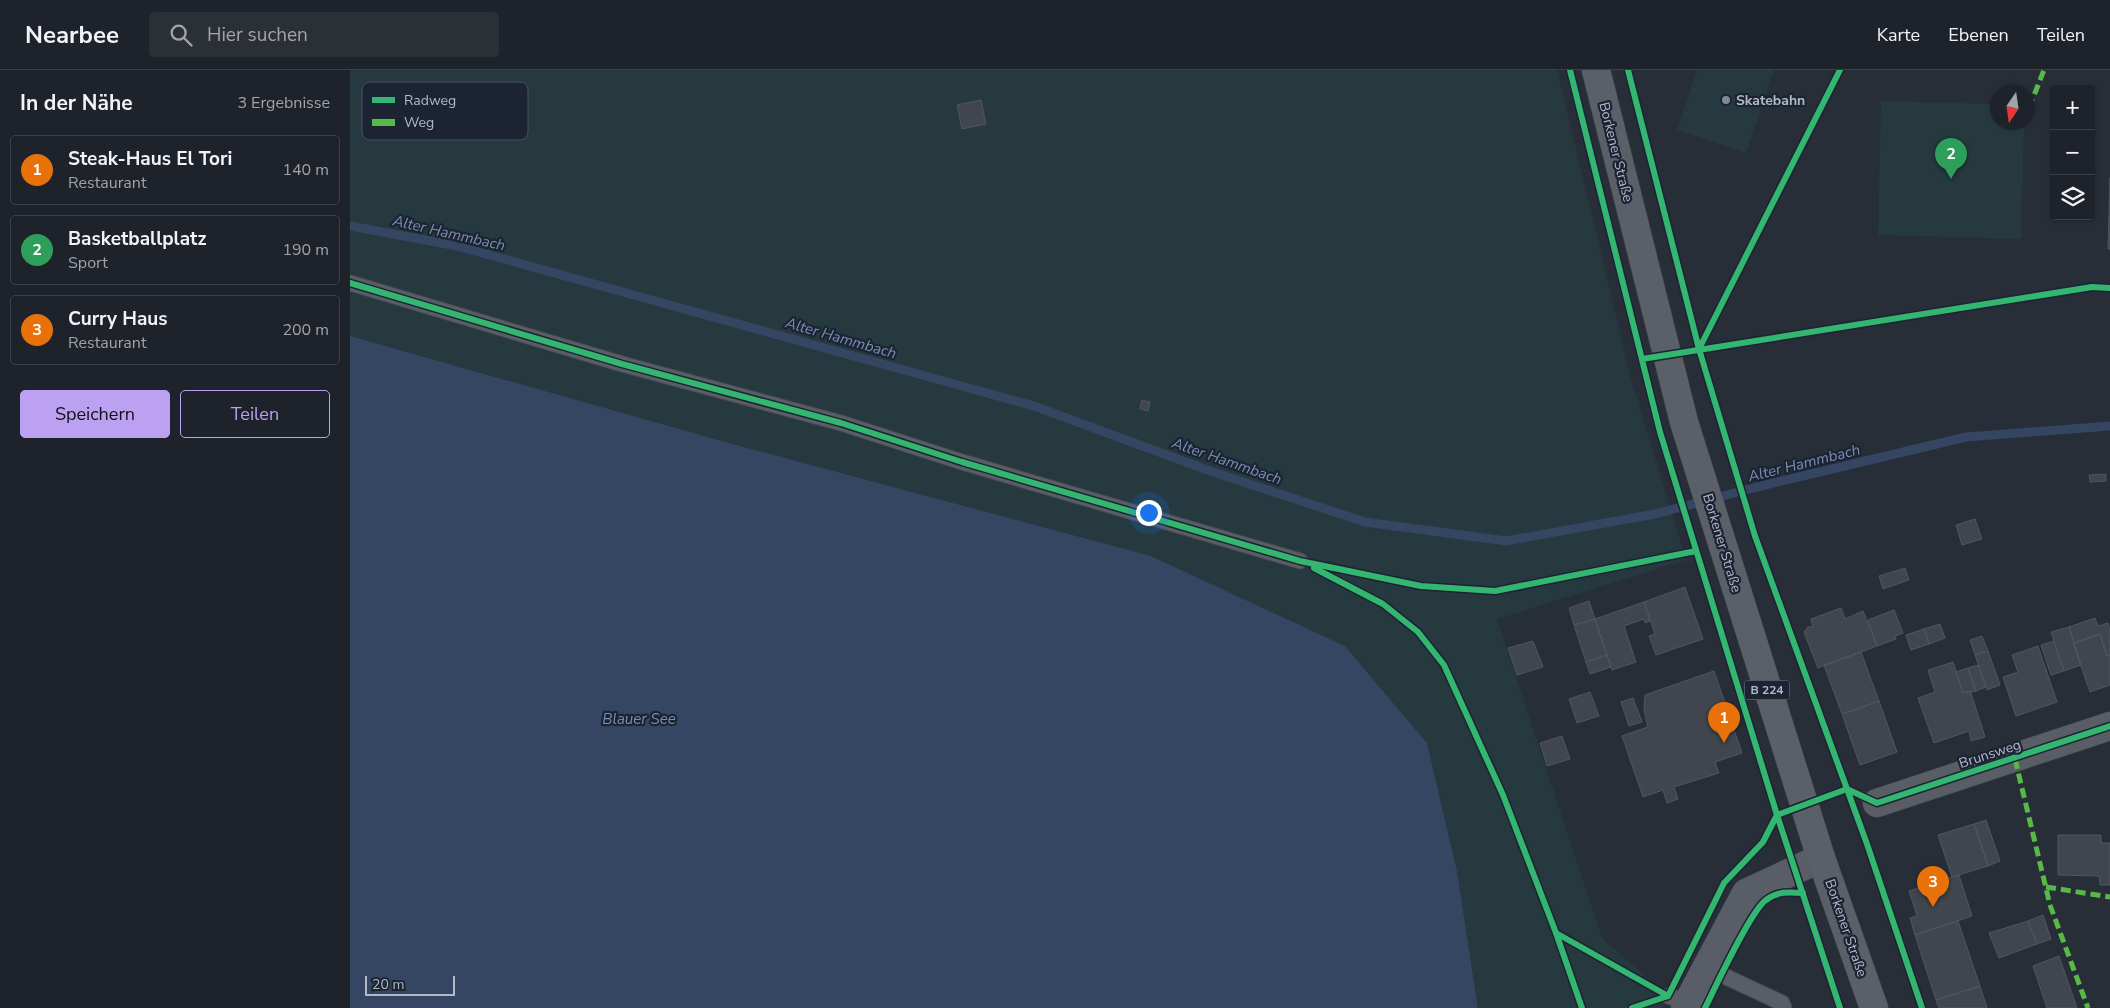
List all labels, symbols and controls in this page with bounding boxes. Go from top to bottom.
search box [149,12,499,57]
text: Nearbee [25,19,119,51]
icon: search [167,21,195,49]
text: Hier suchen [207,22,308,48]
text: Karte [1877,23,1920,47]
text: Ebenen [1948,23,2009,47]
text: Teilen [2037,23,2085,47]
legend [362,82,528,140]
north arrow [1990,85,2035,130]
map controls [2050,85,2095,220]
button: + [2050,85,2095,130]
text: In der Nähe [20,89,133,117]
text: Radweg [404,91,456,110]
place label: Skatebahn [1736,91,1805,110]
text: 3 Ergebnisse [237,92,330,114]
marker: Skatebahn [1720,94,1732,106]
street label: Borkener Straße [1594,100,1638,204]
text: Weg [404,113,434,132]
button: − [2050,130,2095,175]
pin: 2 [1935,138,1967,179]
text: Steak-Haus El Tori [68,146,232,172]
text: 1 [32,159,42,181]
text: 140 m [282,159,329,181]
text: Restaurant [68,172,147,194]
button: layers [2050,175,2095,220]
water label: Alter Hammbach [390,210,507,256]
text: Basketballplatz [68,226,206,252]
text: 2 [32,239,42,261]
text: 190 m [282,239,329,261]
text: Sport [68,252,108,274]
text: Curry Haus [68,306,168,332]
water label: Alter Hammbach [782,312,899,363]
text: 3 [32,319,42,341]
text: 200 m [282,319,329,341]
text: Restaurant [68,332,147,354]
button: Speichern [20,390,170,438]
button: Teilen [180,390,330,438]
water label: Alter Hammbach [1169,433,1285,489]
water label: Alter Hammbach [1745,439,1862,487]
street label: Borkener Straße [1698,491,1746,595]
your location [1136,500,1162,526]
road number: B 224 [1744,680,1790,700]
pin: 1 [1708,702,1740,743]
water label: Blauer See [602,709,676,729]
street label: Brunsweg [1957,735,2023,773]
pin: 3 [1917,866,1949,907]
street label: Borkener Straße [1820,876,1872,980]
scale bar [365,973,455,996]
text: 20 m [372,975,404,994]

